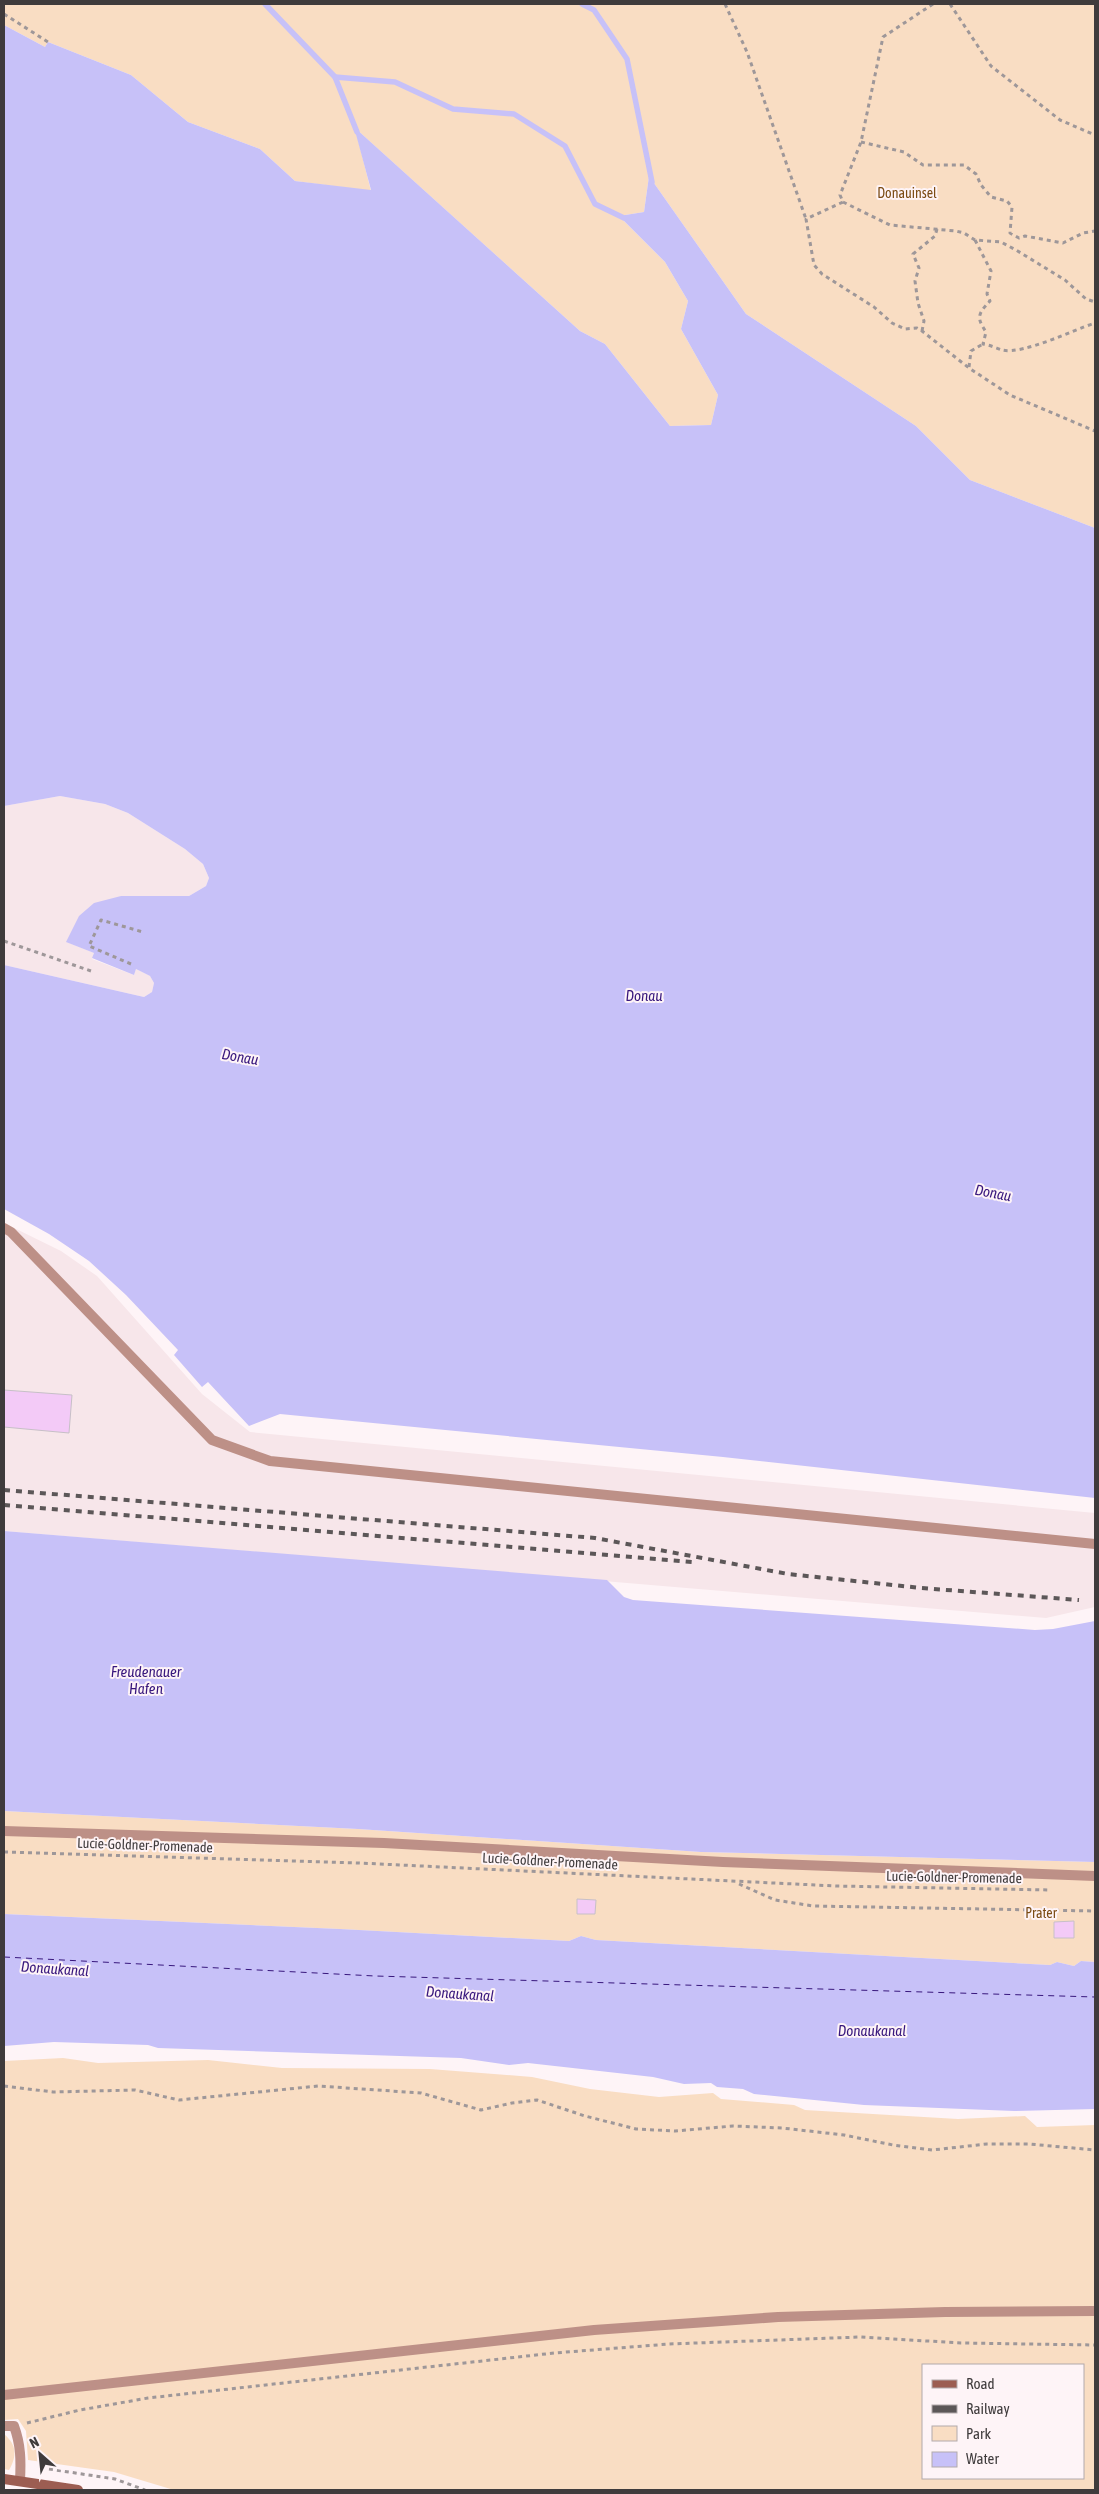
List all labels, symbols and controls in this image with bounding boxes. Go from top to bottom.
park label: Donauinsel [877,185,937,201]
water label: Donau [626,987,662,1004]
water label: Donau [220,1045,260,1068]
water label: Donau [973,1181,1013,1204]
water label: Freudenauer Hafen [111,1663,182,1697]
street label: Lucie-Goldner-Promenade [77,1835,213,1855]
street label: Lucie-Goldner-Promenade [482,1849,618,1873]
street label: Lucie-Goldner-Promenade [886,1868,1022,1886]
park label: Prater [1025,1905,1058,1921]
water label: Donaukanal [20,1958,90,1979]
water label: Donaukanal [425,1983,495,2004]
water label: Donaukanal [838,2022,906,2039]
legend [922,2364,1084,2479]
text: Road [966,2375,995,2392]
text: Railway [966,2400,1010,2417]
text: Park [966,2425,991,2442]
north arrow [15,2429,65,2479]
text: N [27,2433,41,2451]
text: Water [966,2450,999,2467]

